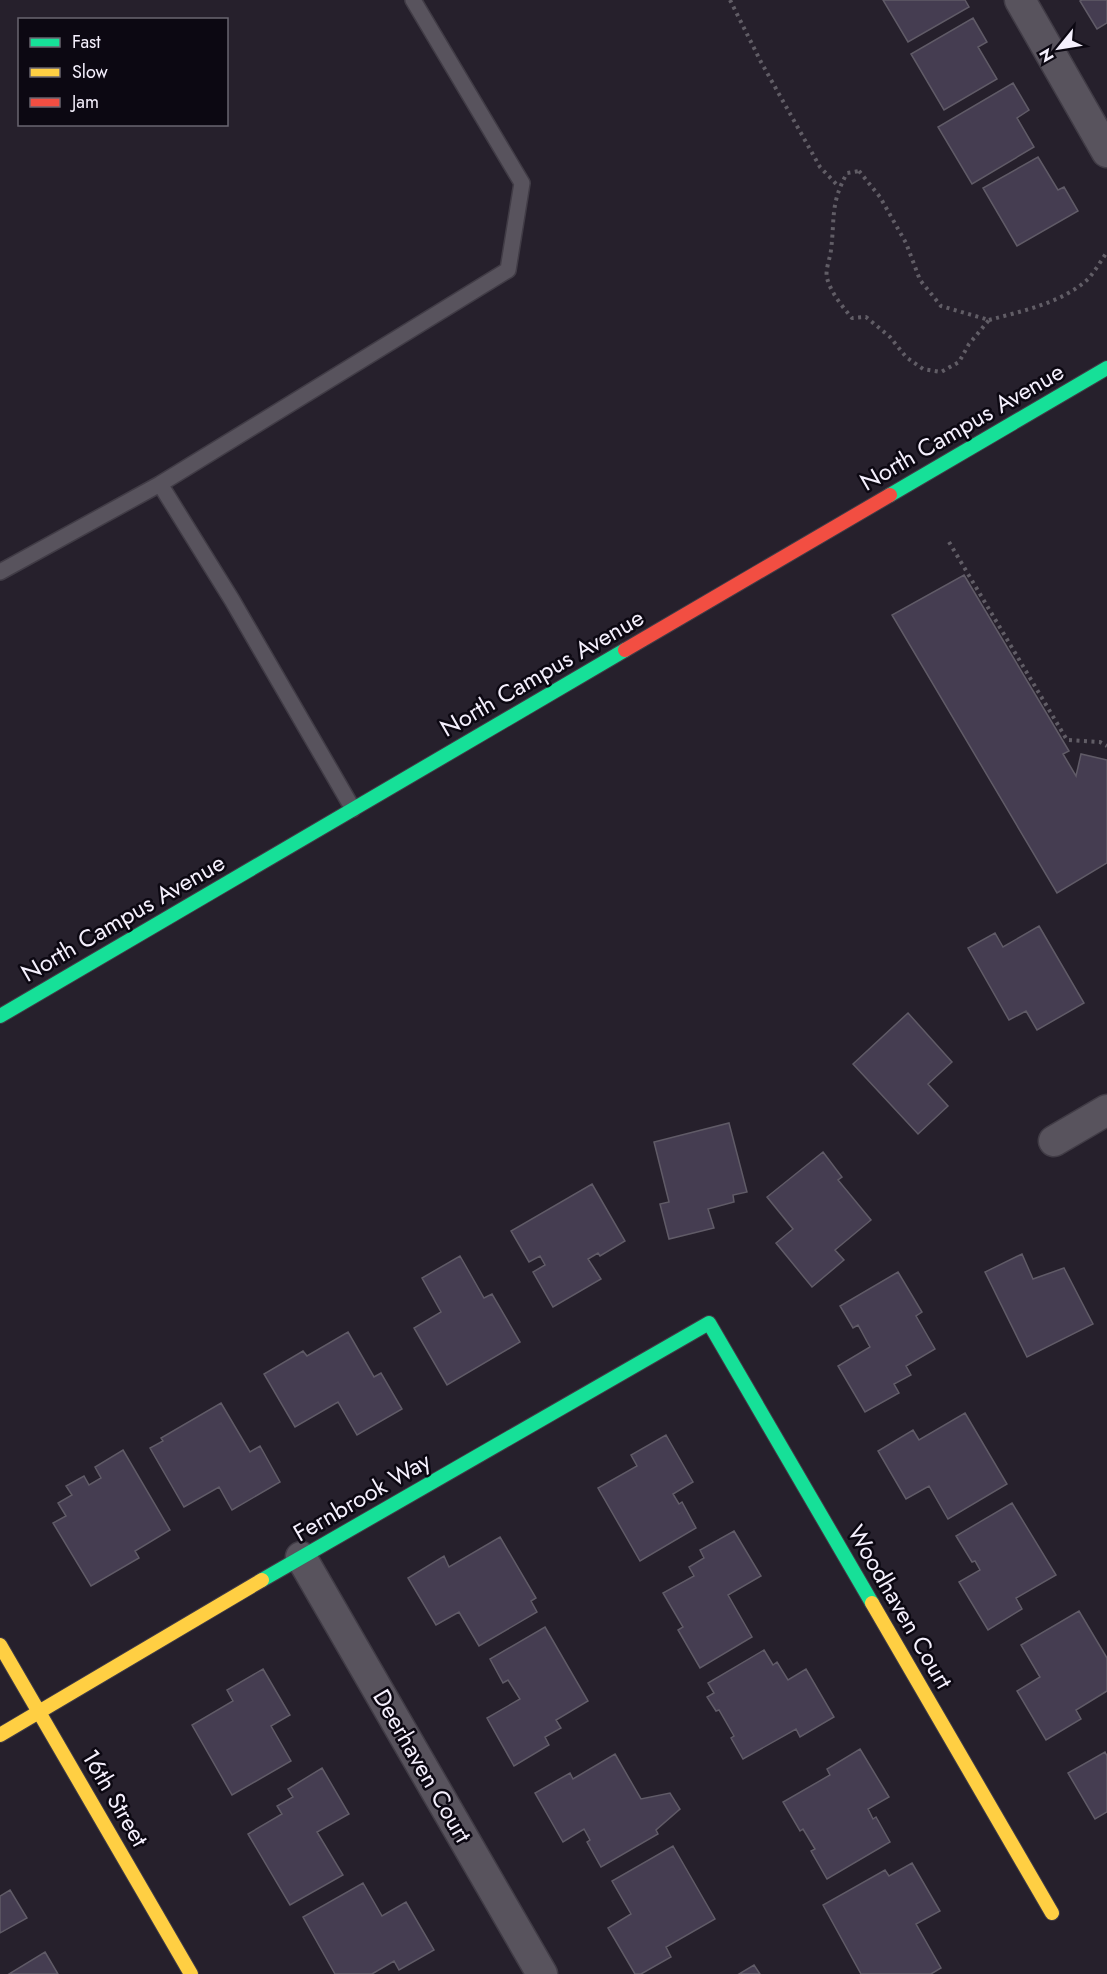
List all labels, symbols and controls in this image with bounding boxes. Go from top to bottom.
legend [18,18,228,126]
north arrow [1029,18,1089,78]
text: Fast [72,29,101,55]
text: N [1033,44,1060,67]
text: Slow [72,59,109,85]
text: Jam [70,89,99,115]
street label: North Campus Avenue [853,354,1070,499]
street label: North Campus Avenue [433,600,650,745]
street label: North Campus Avenue [14,845,231,990]
street label: Fernbrook Way [287,1443,437,1550]
street label: Woodhaven Court [839,1518,962,1695]
street label: Deerhaven Court [364,1683,481,1849]
street label: 16th Street [73,1742,158,1853]

